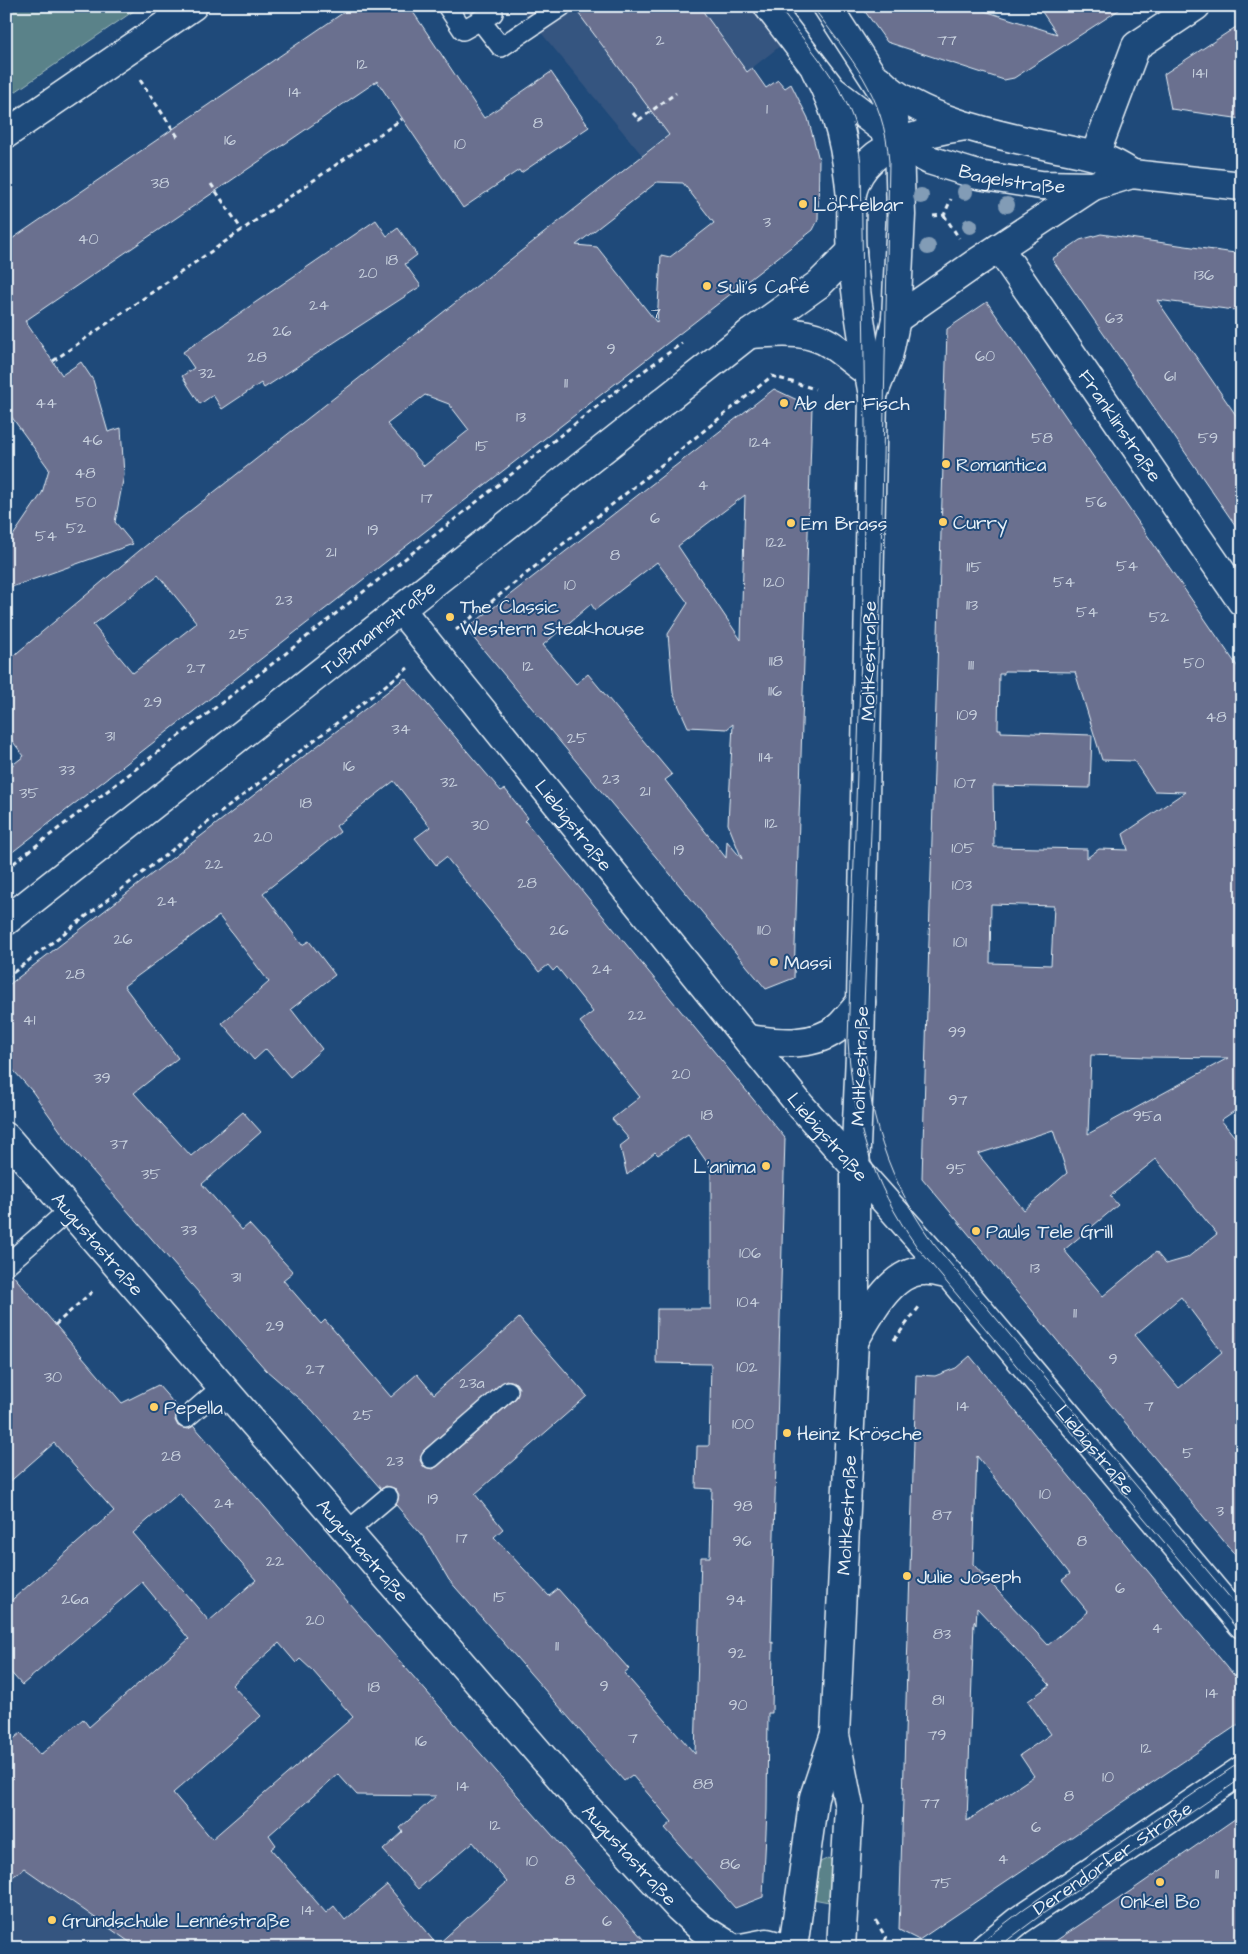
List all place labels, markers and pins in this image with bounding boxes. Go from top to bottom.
place label: Löffelbar [813,192,904,219]
marker: Löffelbar [797,198,809,210]
place label: Suli's Café [717,274,810,301]
marker: Suli's Café [701,280,713,292]
place label: Ab der Fisch [794,391,910,418]
marker: Ab der Fisch [778,397,790,409]
place label: Romantica [956,452,1047,479]
marker: Romantica [940,458,952,470]
place label: Curry [953,510,1008,538]
place label: Em Brass [801,511,887,538]
marker: Curry [937,516,949,528]
marker: Em Brass [785,517,797,529]
place label: The Classic Western Steakhouse [460,594,644,643]
marker: The Classic Western Steakhouse [444,611,456,623]
place label: Massi [784,950,831,977]
marker: Massi [768,956,780,968]
place label: L'anima [693,1154,756,1181]
marker: L'anima [760,1160,772,1172]
place label: Pauls Tele Grill [986,1219,1113,1246]
marker: Pauls Tele Grill [970,1225,982,1237]
place label: Pepella [164,1395,223,1422]
marker: Pepella [148,1401,160,1413]
place label: Heinz Krösche [797,1421,922,1448]
marker: Heinz Krösche [781,1427,793,1439]
place label: Julie Joseph [917,1564,1022,1591]
marker: Julie Joseph [901,1570,913,1582]
marker: Onkel Bo [1154,1876,1166,1888]
place label: Onkel Bo [1121,1889,1200,1916]
place label: Grundschule Lennéstraße [62,1908,290,1935]
marker: Grundschule Lennéstraße [46,1914,58,1926]

